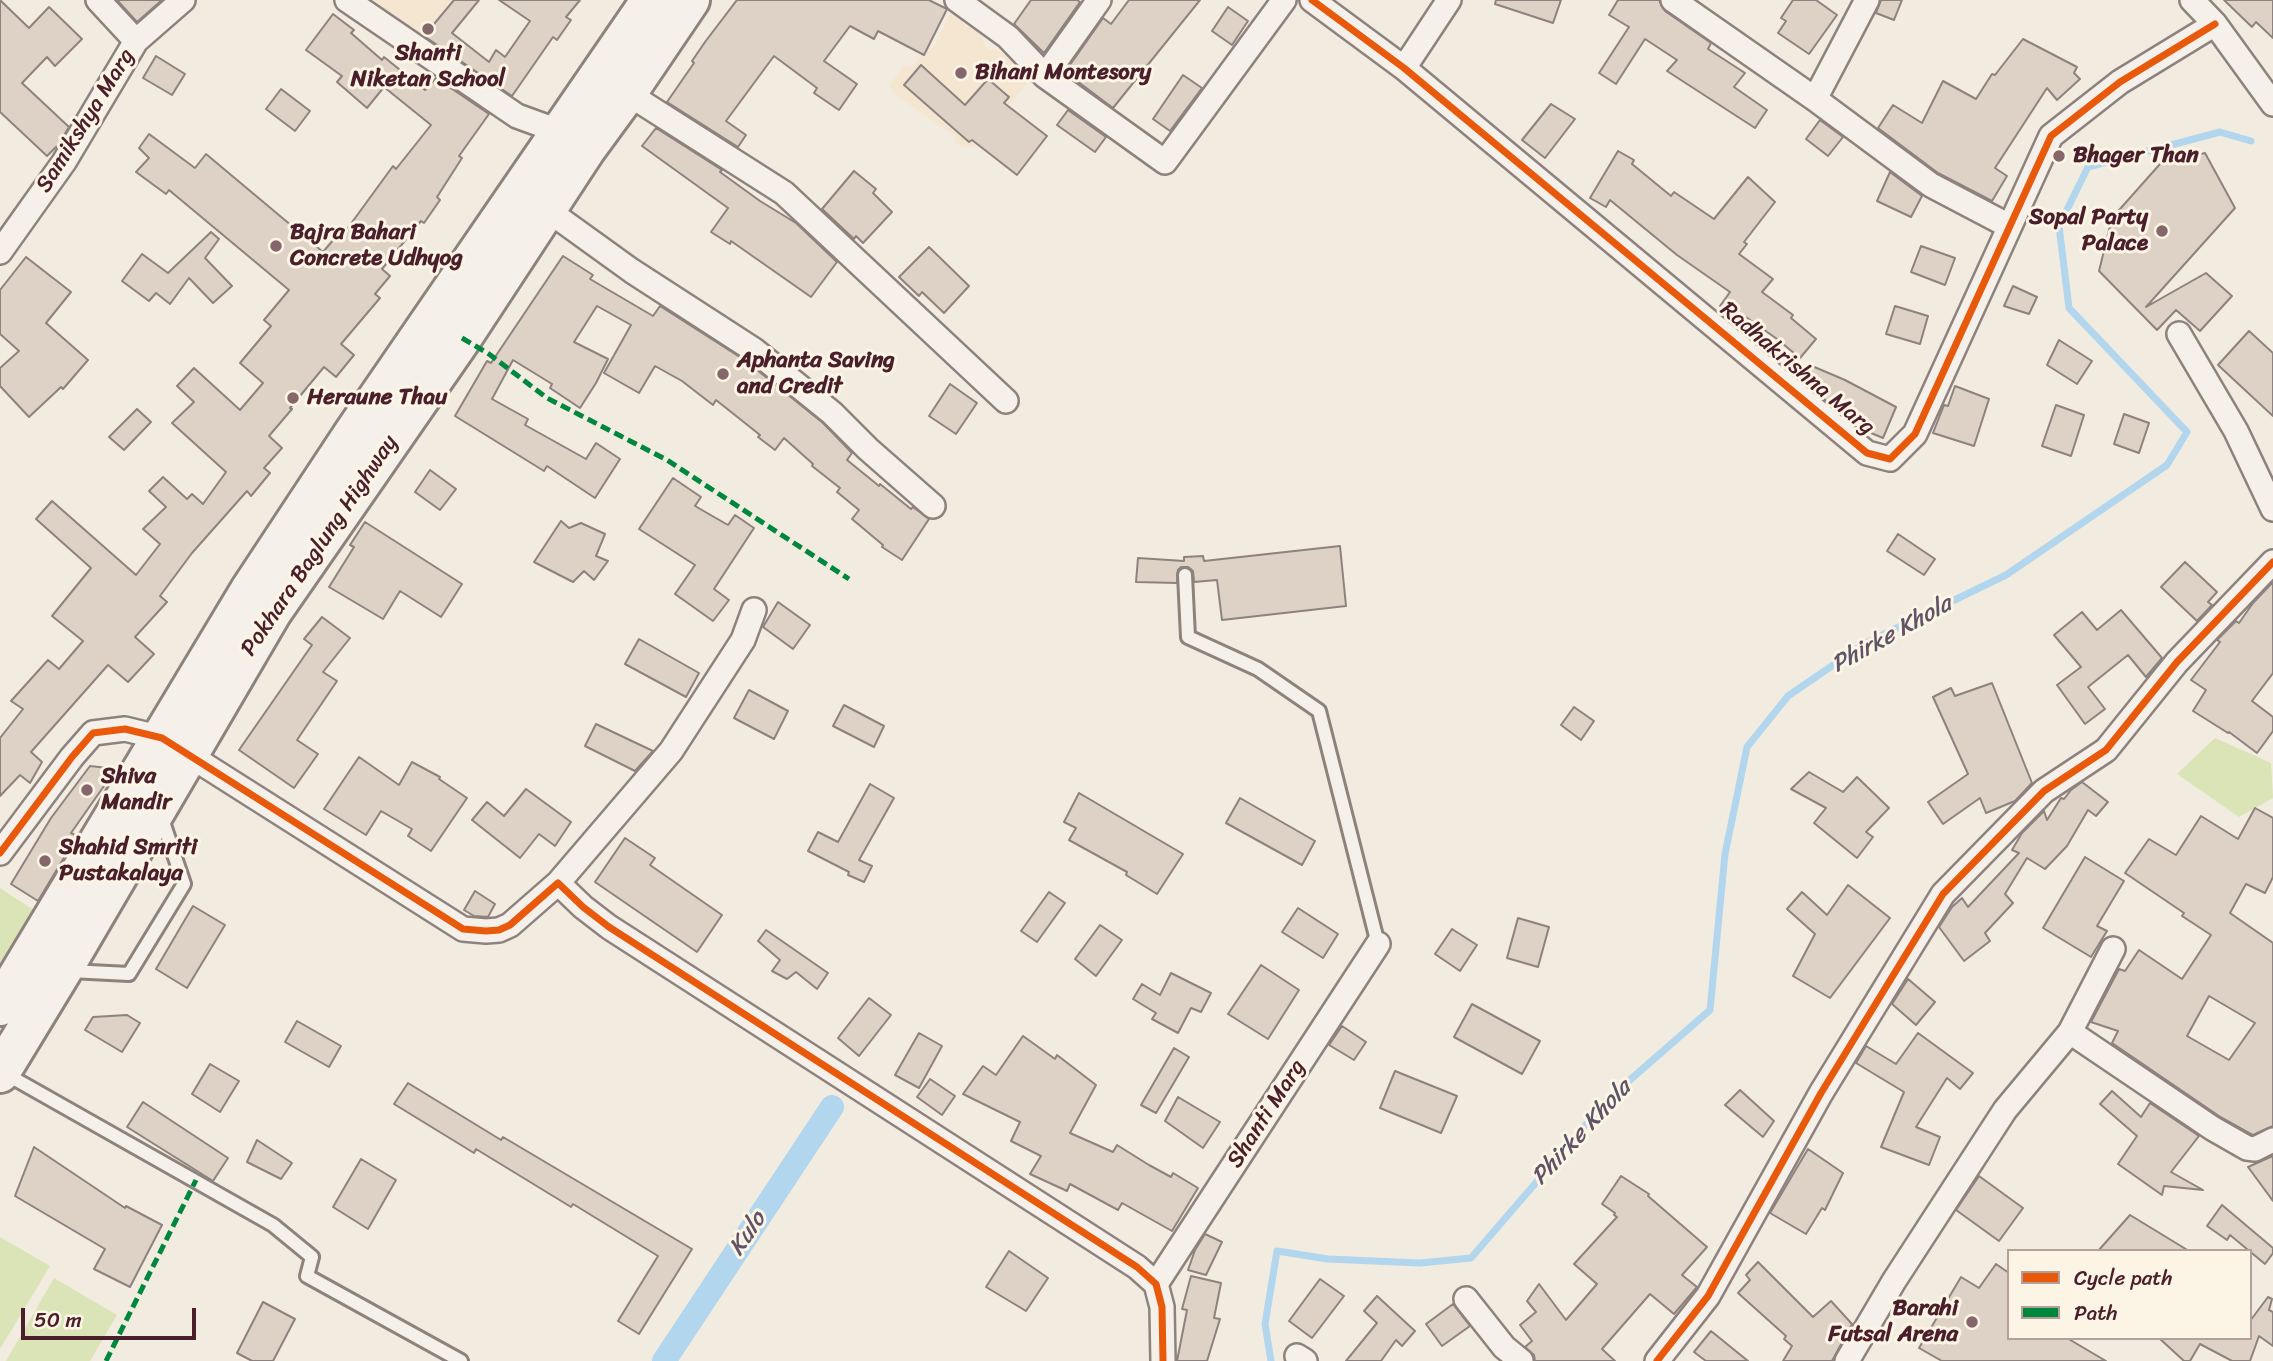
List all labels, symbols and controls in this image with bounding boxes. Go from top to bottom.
marker: Shanti Niketan School [420,21,436,37]
place label: Shanti Niketan School [351,40,505,94]
street label: Samikshya Marg [31,44,141,198]
place label: Bihani Montesory [975,59,1151,87]
marker: Bihani Montesory [953,65,969,81]
place label: Bhager Than [2073,142,2199,170]
marker: Bhager Than [2051,148,2067,164]
place label: Sopal Party Palace [2029,204,2148,258]
place label: Bajra Bahari Concrete Udhyog [290,219,463,273]
marker: Sopal Party Palace [2154,223,2170,239]
marker: Bajra Bahari Concrete Udhyog [268,238,284,254]
street label: Radhakrishna Marg [1714,296,1880,442]
place label: Aphanta Saving and Credit [737,347,895,401]
marker: Aphanta Saving and Credit [715,366,731,382]
place label: Heraune Thau [307,384,447,412]
marker: Heraune Thau [285,390,301,406]
street label: Pokhara Baglung Highway [236,430,404,662]
water label: Phirke Khola [1827,590,1957,680]
place label: Shiva Mandir [101,763,172,817]
marker: Shiva Mandir [79,782,95,798]
place label: Shahid Smriti Pustakalaya [59,834,197,888]
marker: Shahid Smriti Pustakalaya [37,853,53,869]
street label: Shanti Marg [1222,1055,1312,1173]
water label: Phirke Khola [1526,1074,1638,1192]
water label: Kulo [723,1207,773,1261]
legend [2007,1249,2252,1340]
text: Cycle path [2074,1259,2173,1297]
scale bar [24,1294,200,1338]
text: Path [2074,1294,2117,1332]
place label: Barahi Futsal Arena [1828,1295,1958,1349]
text: 50 m [34,1301,82,1339]
marker: Barahi Futsal Arena [1964,1314,1980,1330]

